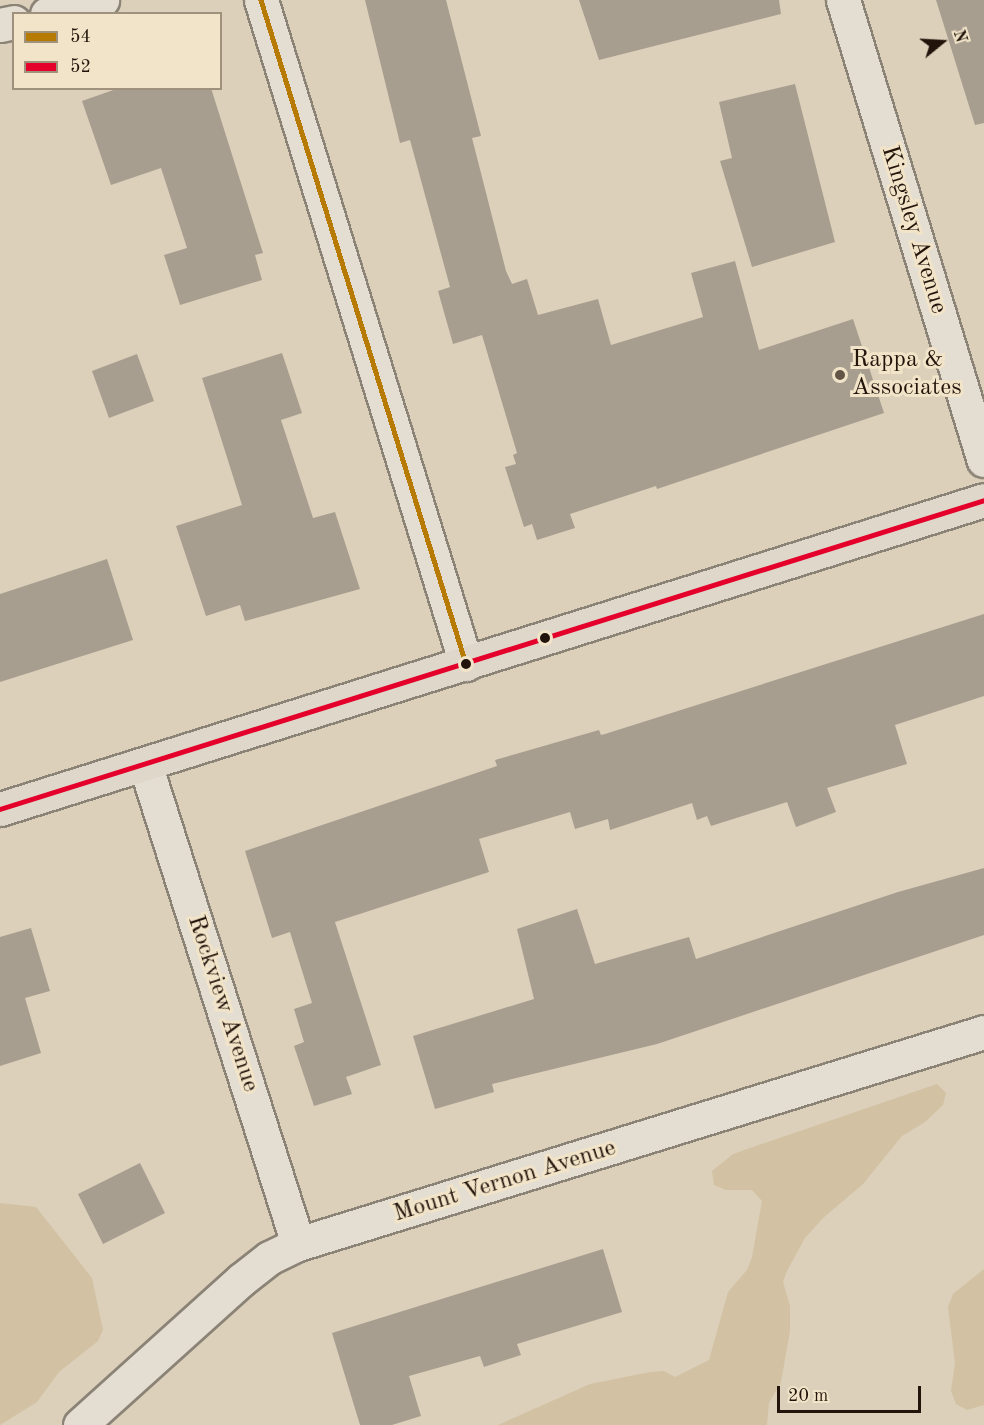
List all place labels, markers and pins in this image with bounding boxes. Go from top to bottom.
place label: Rappa & Associates [852,347,962,403]
marker: Rappa & Associates [833,368,847,382]
unlabelled marker [539,632,551,644]
unlabelled marker [460,658,472,670]

